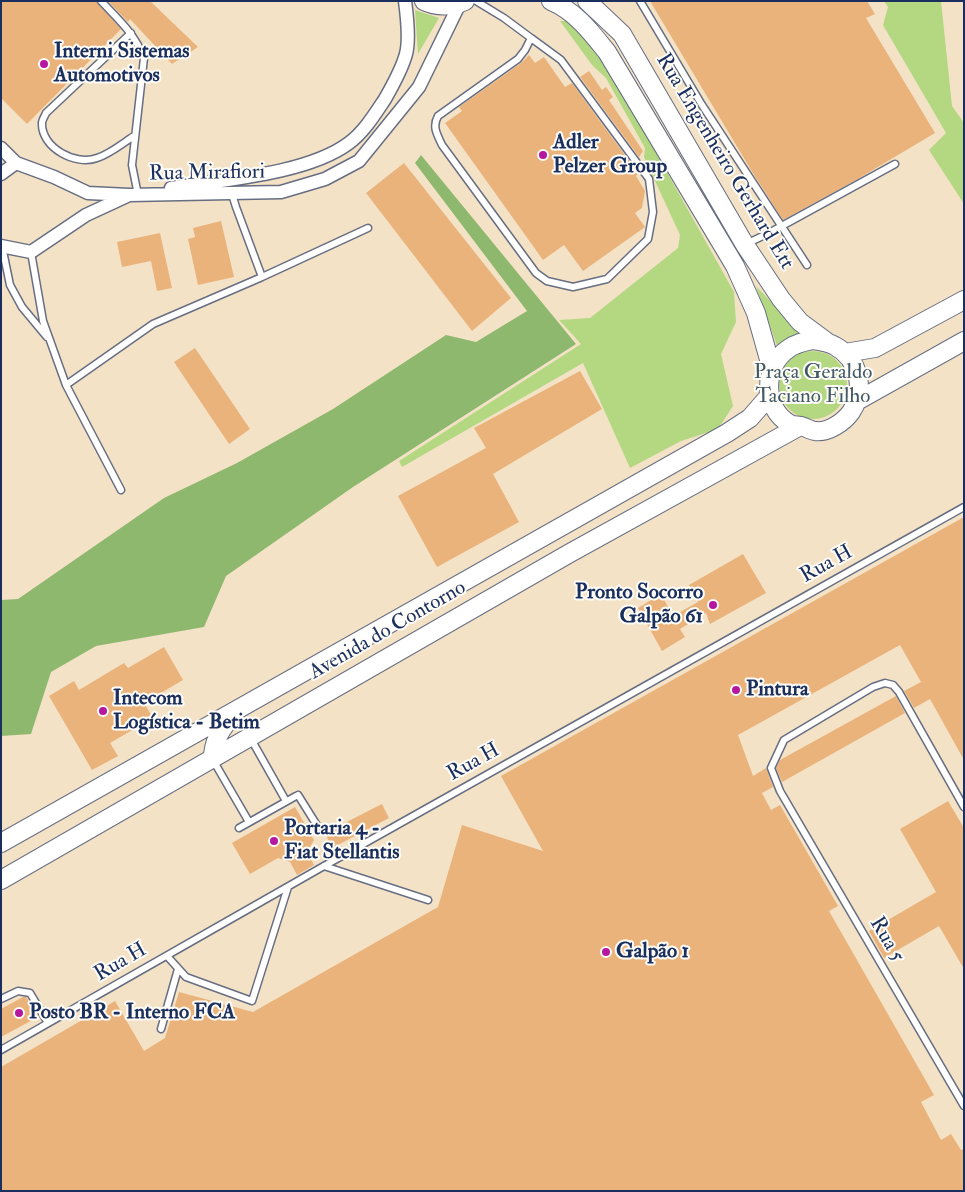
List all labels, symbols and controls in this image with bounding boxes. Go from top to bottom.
place label: Interni Sistemas Automotivos [54,39,190,89]
street label: Rua Engenheiro Gerhard Ett [650,50,798,274]
marker: Interni Sistemas Automotivos [38,58,50,70]
place label: Adler Pelzer Group [553,130,667,180]
marker: Adler Pelzer Group [537,149,549,161]
street label: Rua Mirafiori [149,160,265,188]
park label: Praça Geraldo Taciano Filho [754,360,872,410]
street label: Rua H [796,540,858,590]
street label: Avenida do Contorno [305,576,471,686]
place label: Pronto Socorro Galpão 61 [575,580,703,630]
marker: Pronto Socorro Galpão 61 [707,599,719,611]
place label: Pintura [746,677,809,703]
marker: Pintura [730,684,742,696]
place label: Intecom Logística - Betim [113,686,260,736]
marker: Intecom Logística - Betim [97,705,109,717]
street label: Rua H [443,738,505,788]
place label: Portaria 4 - Fiat Stellantis [284,816,399,866]
marker: Portaria 4 - Fiat Stellantis [268,835,280,847]
street label: Rua 5 [863,913,909,967]
street label: Rua H [90,938,152,988]
place label: Galpão 1 [616,939,689,965]
marker: Galpão 1 [600,946,612,958]
place label: Posto BR - Interno FCA [29,1000,235,1026]
marker: Posto BR - Interno FCA [13,1007,25,1019]

